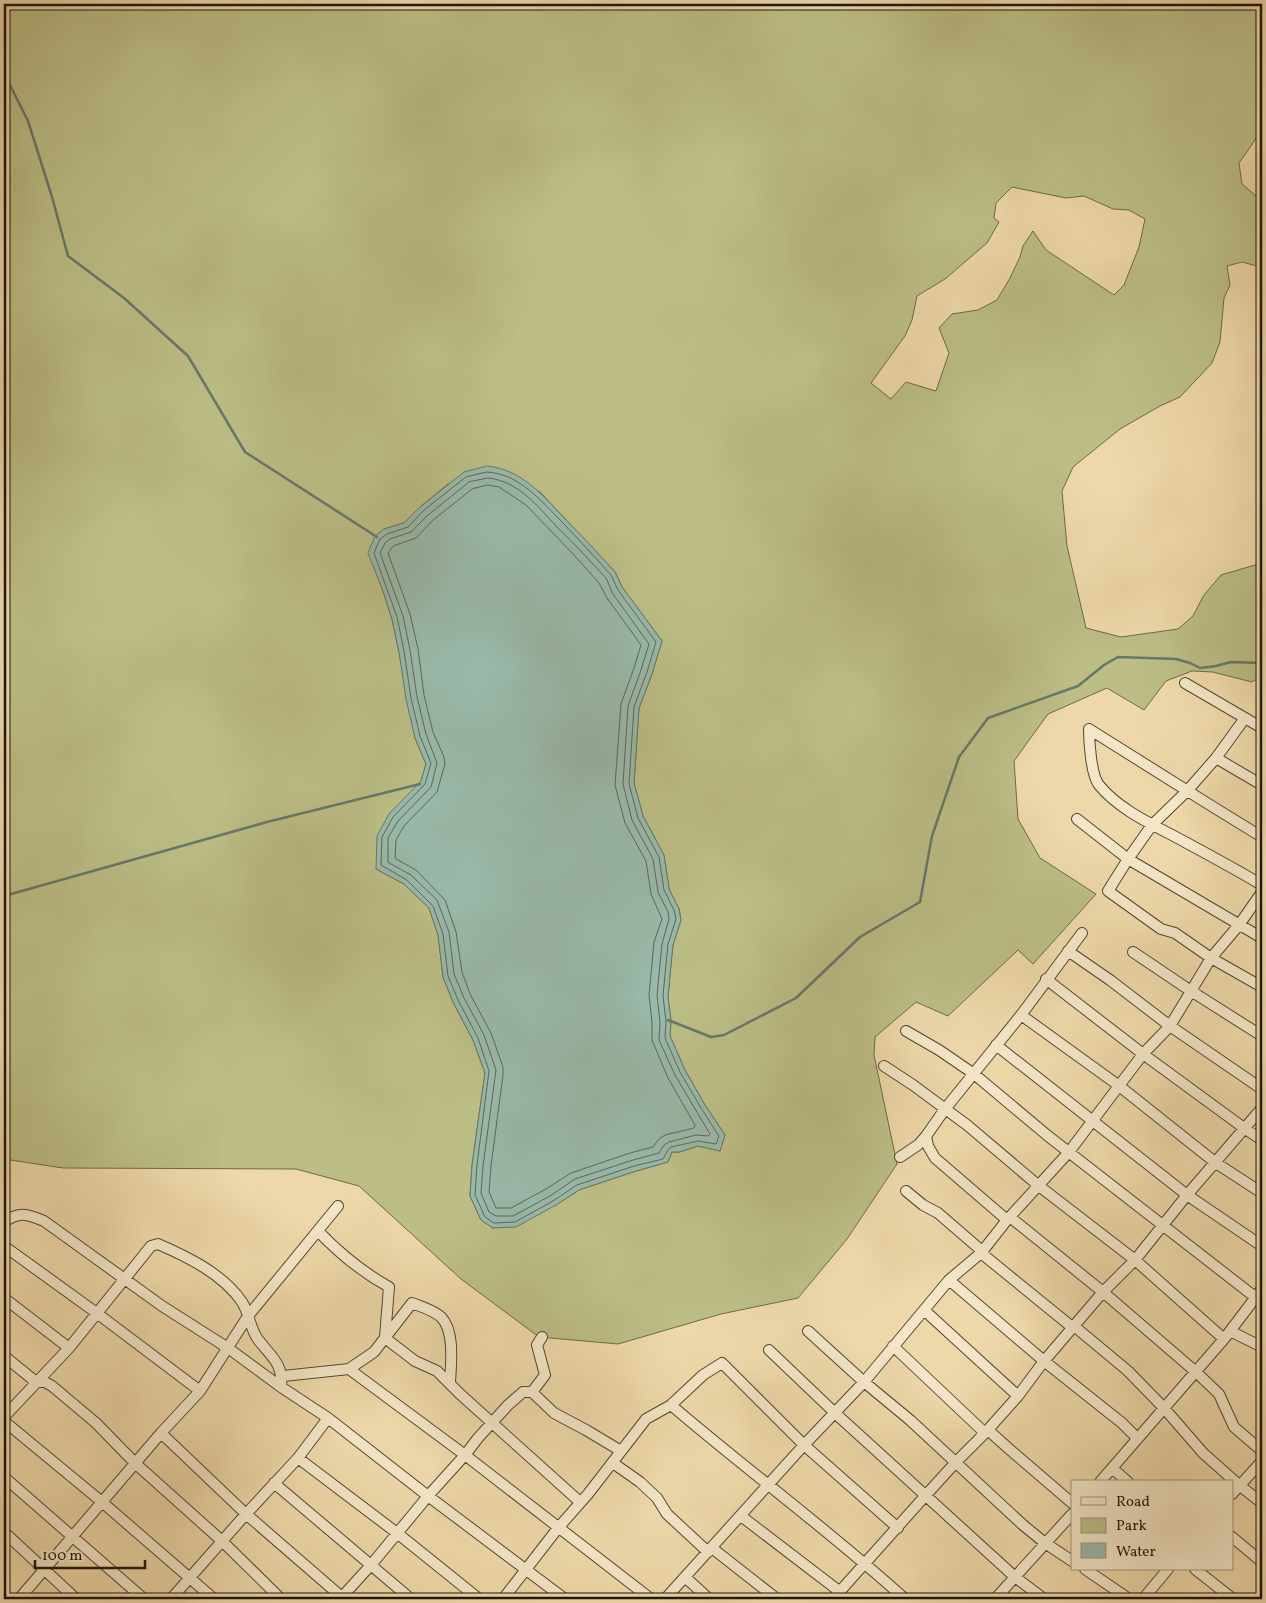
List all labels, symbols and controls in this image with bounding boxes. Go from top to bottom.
legend [1071,1480,1234,1570]
text: Road [1116,1492,1150,1513]
text: Park [1116,1516,1147,1537]
scale bar [35,1538,145,1570]
text: Water [1116,1542,1156,1563]
text: 100 m [42,1546,82,1567]

